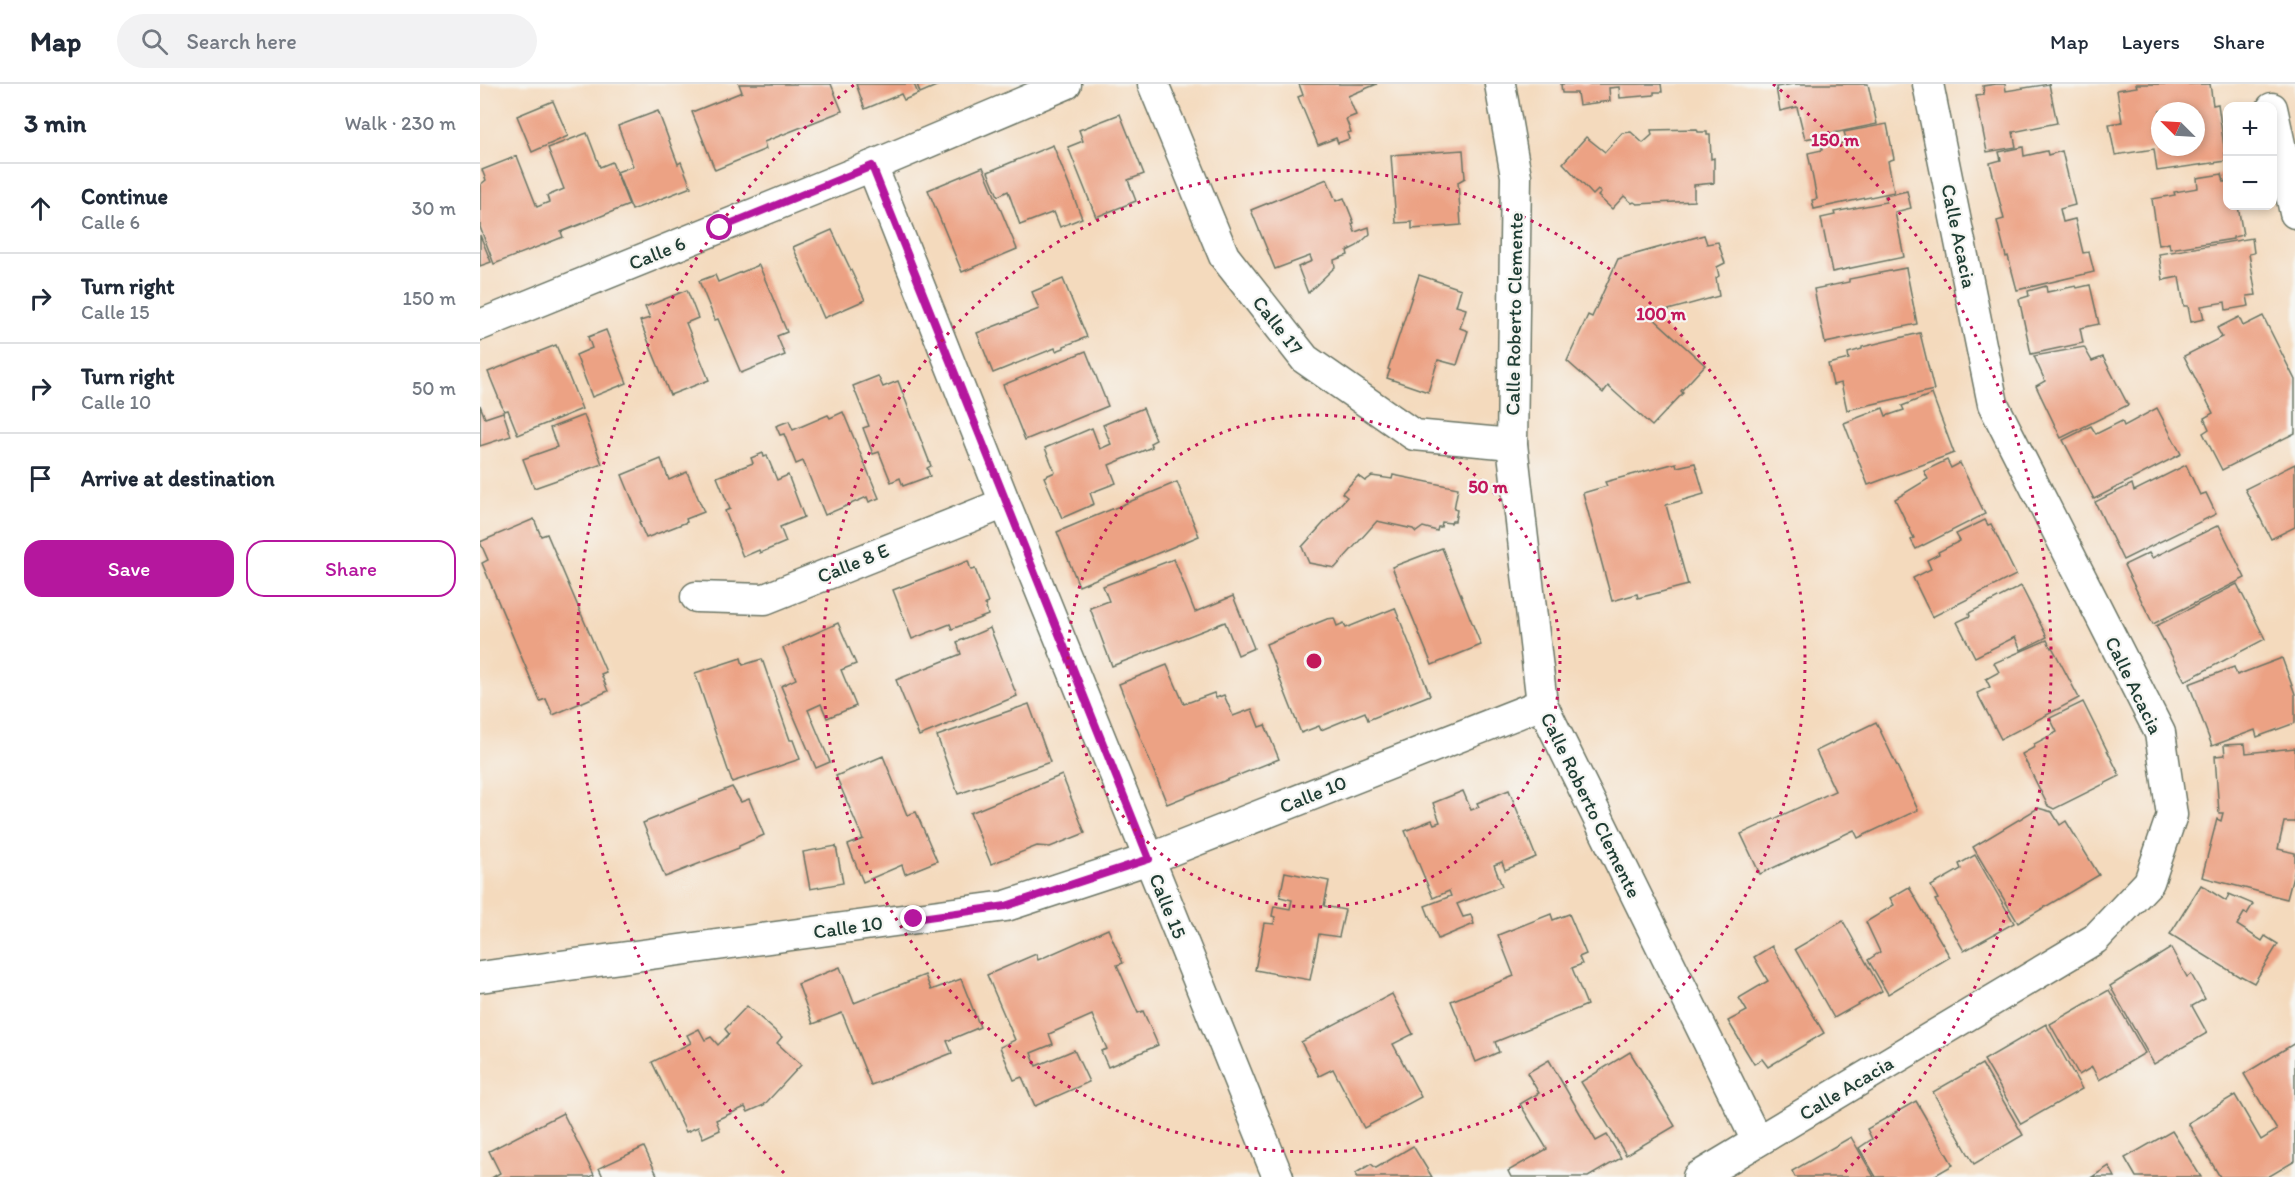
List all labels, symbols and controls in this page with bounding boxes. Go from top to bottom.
search box [117,14,537,68]
text: Map [30,24,81,58]
icon: search [138,25,171,58]
text: Search here [186,28,297,55]
text: Map [2050,29,2089,54]
text: Layers [2122,29,2180,54]
text: Share [2213,29,2265,54]
north arrow [2151,102,2205,156]
map controls [2223,102,2277,210]
button: + [2223,102,2277,156]
text: 3 min [24,107,86,139]
text: Walk · 230 m [344,111,456,135]
text: 150 m [1811,129,1860,151]
button: − [2223,156,2277,210]
street label: Calle Acacia [1936,182,1982,290]
text: Continue [81,183,168,210]
icon: ahead [24,192,57,225]
text: 30 m [411,196,456,220]
text: Calle 6 [81,210,140,234]
street label: Calle Roberto Clemente [1500,212,1528,416]
route start [706,214,732,240]
street label: Calle 6 [625,231,689,275]
text: Turn right [81,273,175,300]
icon: right [24,282,57,315]
text: 150 m [403,286,456,310]
street label: Calle 17 [1248,291,1308,359]
text: Calle 15 [81,300,149,324]
text: 100 m [1636,303,1687,325]
text: Turn right [81,363,175,390]
icon: right [24,372,57,405]
text: 50 m [412,376,456,400]
text: Calle 10 [81,390,151,414]
icon: arrive [24,462,57,495]
text: Arrive at destination [81,465,275,492]
text: 50 m [1468,476,1509,498]
street label: Calle 8 E [814,538,892,588]
button: Save [24,540,234,597]
button: Share [246,540,456,597]
street label: Calle Acacia [2100,632,2168,738]
centre of rings [1304,651,1324,671]
street label: Calle Roberto Clemente [1536,708,1646,902]
street label: Calle 10 [1276,770,1350,818]
street label: Calle 15 [1144,870,1192,942]
route end [900,905,926,931]
street label: Calle 10 [812,910,884,944]
street label: Calle Acacia [1795,1050,1898,1125]

